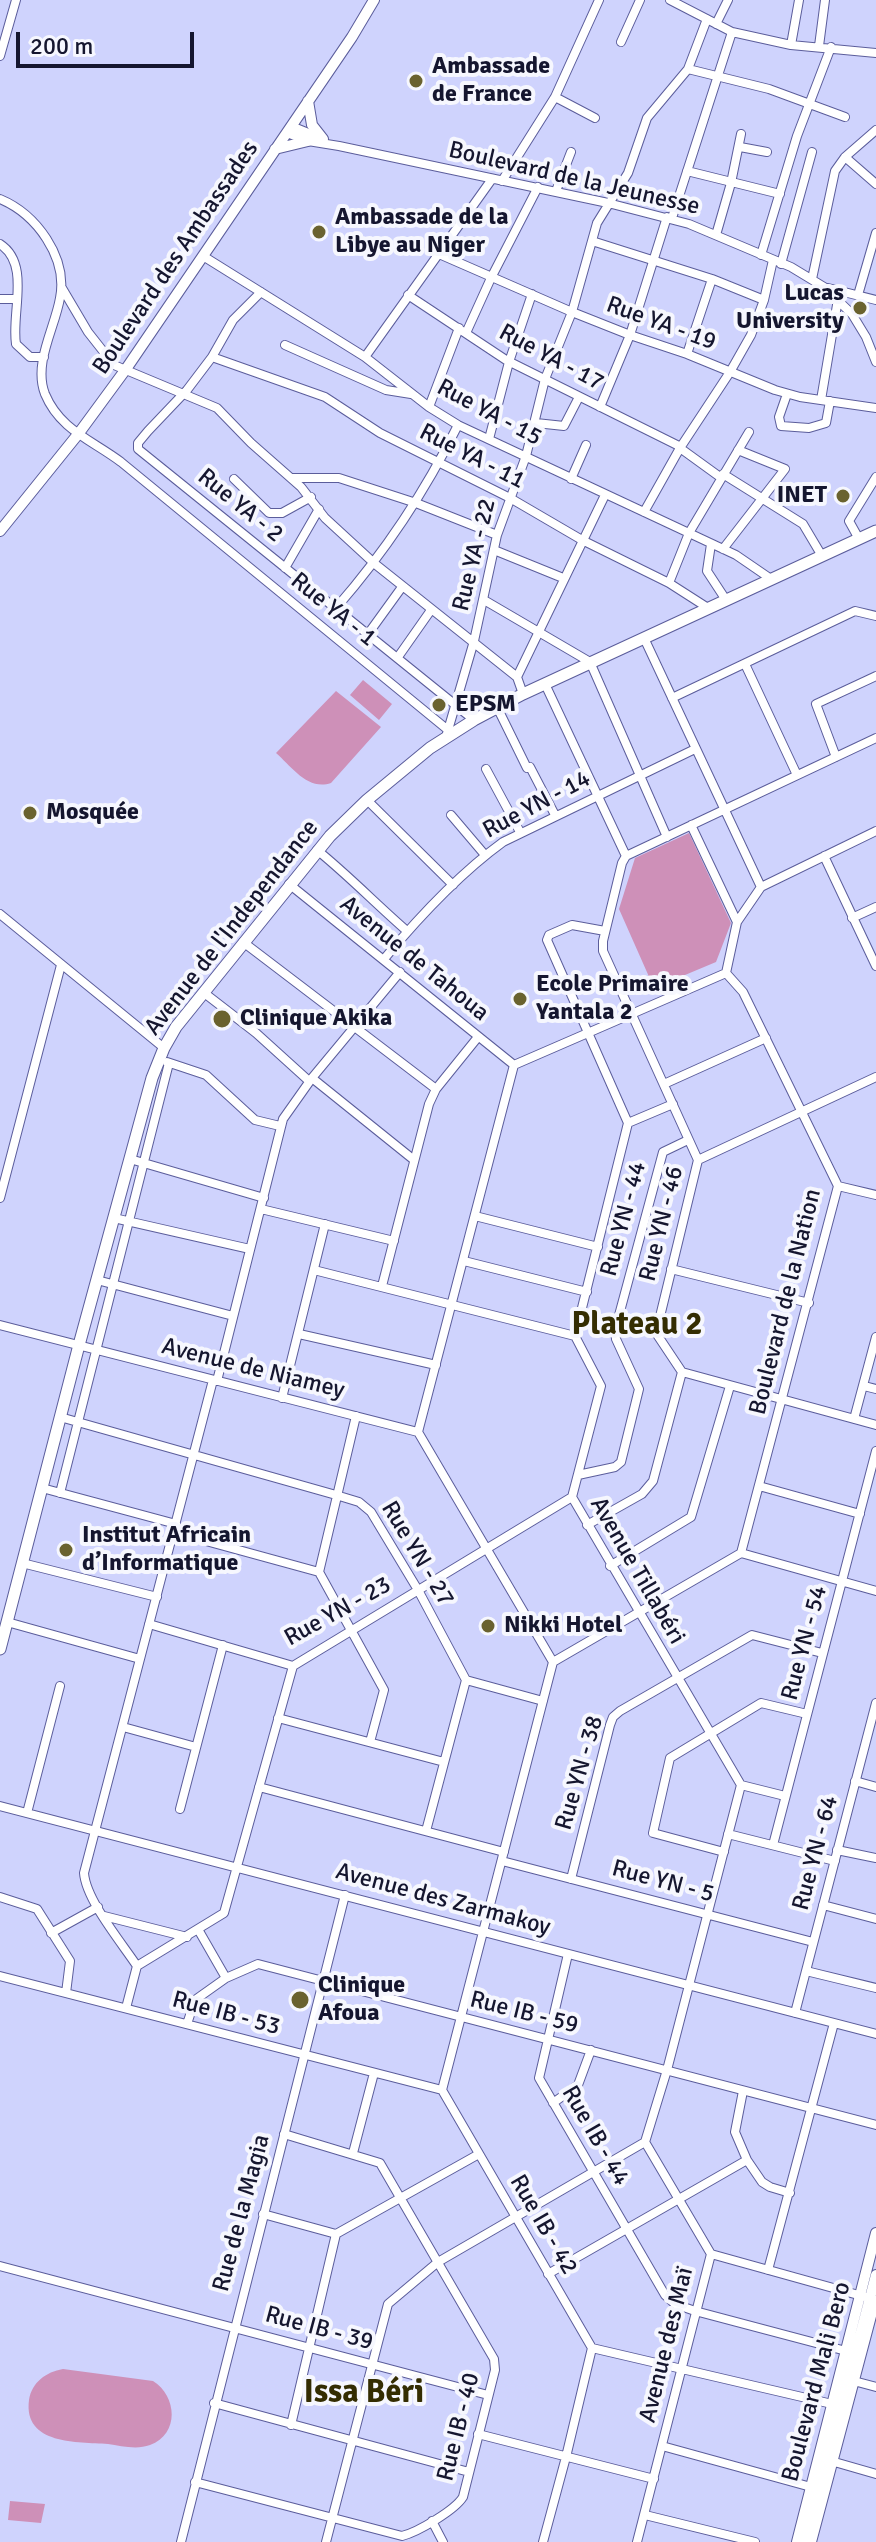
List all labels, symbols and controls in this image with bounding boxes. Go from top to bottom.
scale bar [20,16,198,66]
text: 200 m [30,31,93,61]
place label: Ambassade de France [432,53,550,109]
marker: Ambassade de France [407,72,425,90]
street label: Boulevard des Ambassades [87,136,265,380]
street label: Boulevard de la Jeunesse [446,136,702,222]
place label: Ambassade de la Libye au Niger [335,204,508,260]
marker: Ambassade de la Libye au Niger [310,223,328,241]
place label: Lucas University [736,280,844,336]
street label: Rue YA - 19 [602,291,720,357]
marker: Lucas University [851,299,869,317]
street label: Rue YA - 17 [494,318,608,398]
street label: Rue YA - 15 [432,373,546,453]
street label: Rue YA - 11 [414,418,530,496]
street label: Rue YA - 2 [191,463,289,549]
place label: INET [777,482,827,510]
marker: INET [834,487,852,505]
street label: Rue YA - 22 [447,496,503,614]
street label: Rue YA - 1 [284,567,382,653]
place label: EPSM [455,691,516,719]
marker: EPSM [430,696,448,714]
street label: Rue YN - 14 [478,765,596,845]
place label: Mosquée [46,799,139,827]
marker: Mosquée [21,804,39,822]
street label: Avenue de l'Independance [139,815,325,1041]
street label: Avenue de Tahoua [334,890,494,1028]
place label: Ecole Primaire Yantala 2 [536,971,689,1027]
marker: Ecole Primaire Yantala 2 [511,990,529,1008]
place label: Clinique Akika [240,1005,392,1033]
marker: Clinique Akika [211,1008,233,1030]
street label: Rue YN - 44 [595,1159,653,1279]
street label: Rue YN - 46 [634,1164,690,1284]
street label: Boulevard de la Nation [744,1186,828,1418]
district label: Plateau 2 [571,1307,703,1345]
street label: Avenue de Niamey [159,1332,347,1406]
street label: Avenue Tillabéri [583,1492,691,1650]
street label: Rue YN - 27 [374,1496,460,1612]
place label: Institut Africain d’Informatique [82,1522,251,1578]
marker: Institut Africain d’Informatique [57,1541,75,1559]
street label: Rue YN - 23 [280,1571,396,1653]
street label: Rue YN - 54 [776,1583,834,1703]
place label: Nikki Hotel [504,1612,622,1640]
marker: Nikki Hotel [479,1617,497,1635]
street label: Rue YN - 38 [550,1713,610,1833]
street label: Rue YN - 64 [787,1793,845,1913]
street label: Rue YN - 5 [609,1855,717,1909]
street label: Avenue des Zarmakoy [332,1857,554,1943]
place label: Clinique Afoua [318,1972,405,2028]
street label: Rue IB - 53 [169,1986,283,2042]
street label: Rue IB - 59 [467,1986,581,2040]
marker: Clinique Afoua [289,1989,311,2011]
street label: Rue IB - 44 [555,2081,635,2191]
street label: Rue de la Magia [207,2131,277,2295]
street label: Rue IB - 42 [503,2170,583,2280]
street label: Avenue des Maï [634,2264,700,2426]
street label: Boulevard Mali Bero [776,2279,858,2485]
street label: Rue IB - 39 [262,2301,376,2357]
street label: Rue IB - 40 [432,2370,486,2484]
district label: Issa Béri [304,2375,424,2413]

